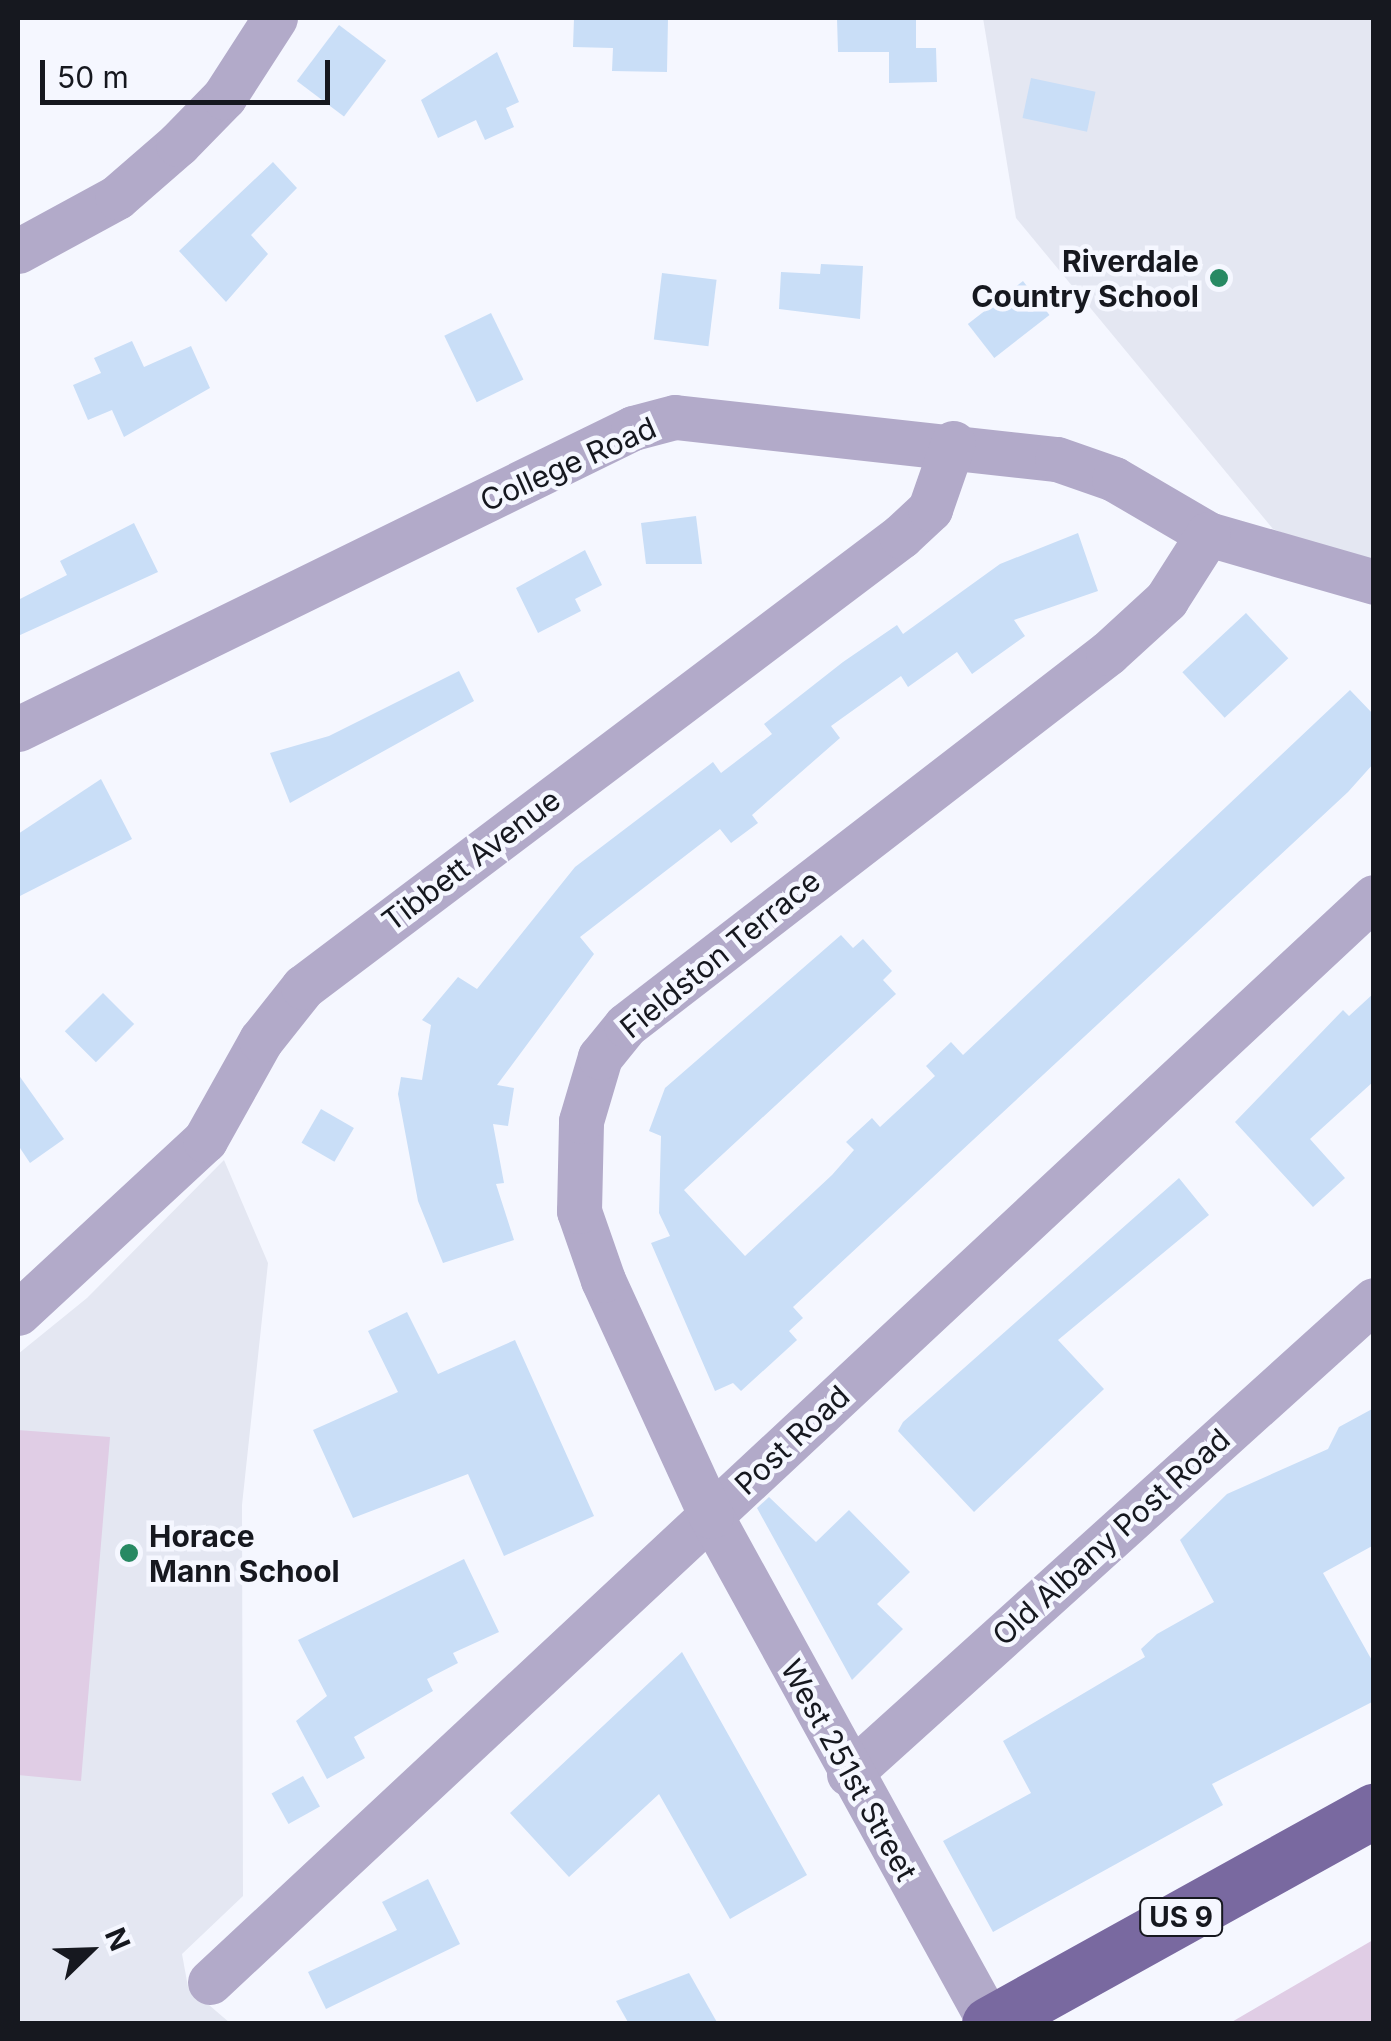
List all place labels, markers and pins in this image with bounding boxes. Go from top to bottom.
place label: Riverdale Country School [971,243,1199,314]
marker: Riverdale Country School [1208,267,1230,289]
place label: Horace Mann School [149,1518,340,1588]
marker: Horace Mann School [118,1542,140,1564]

